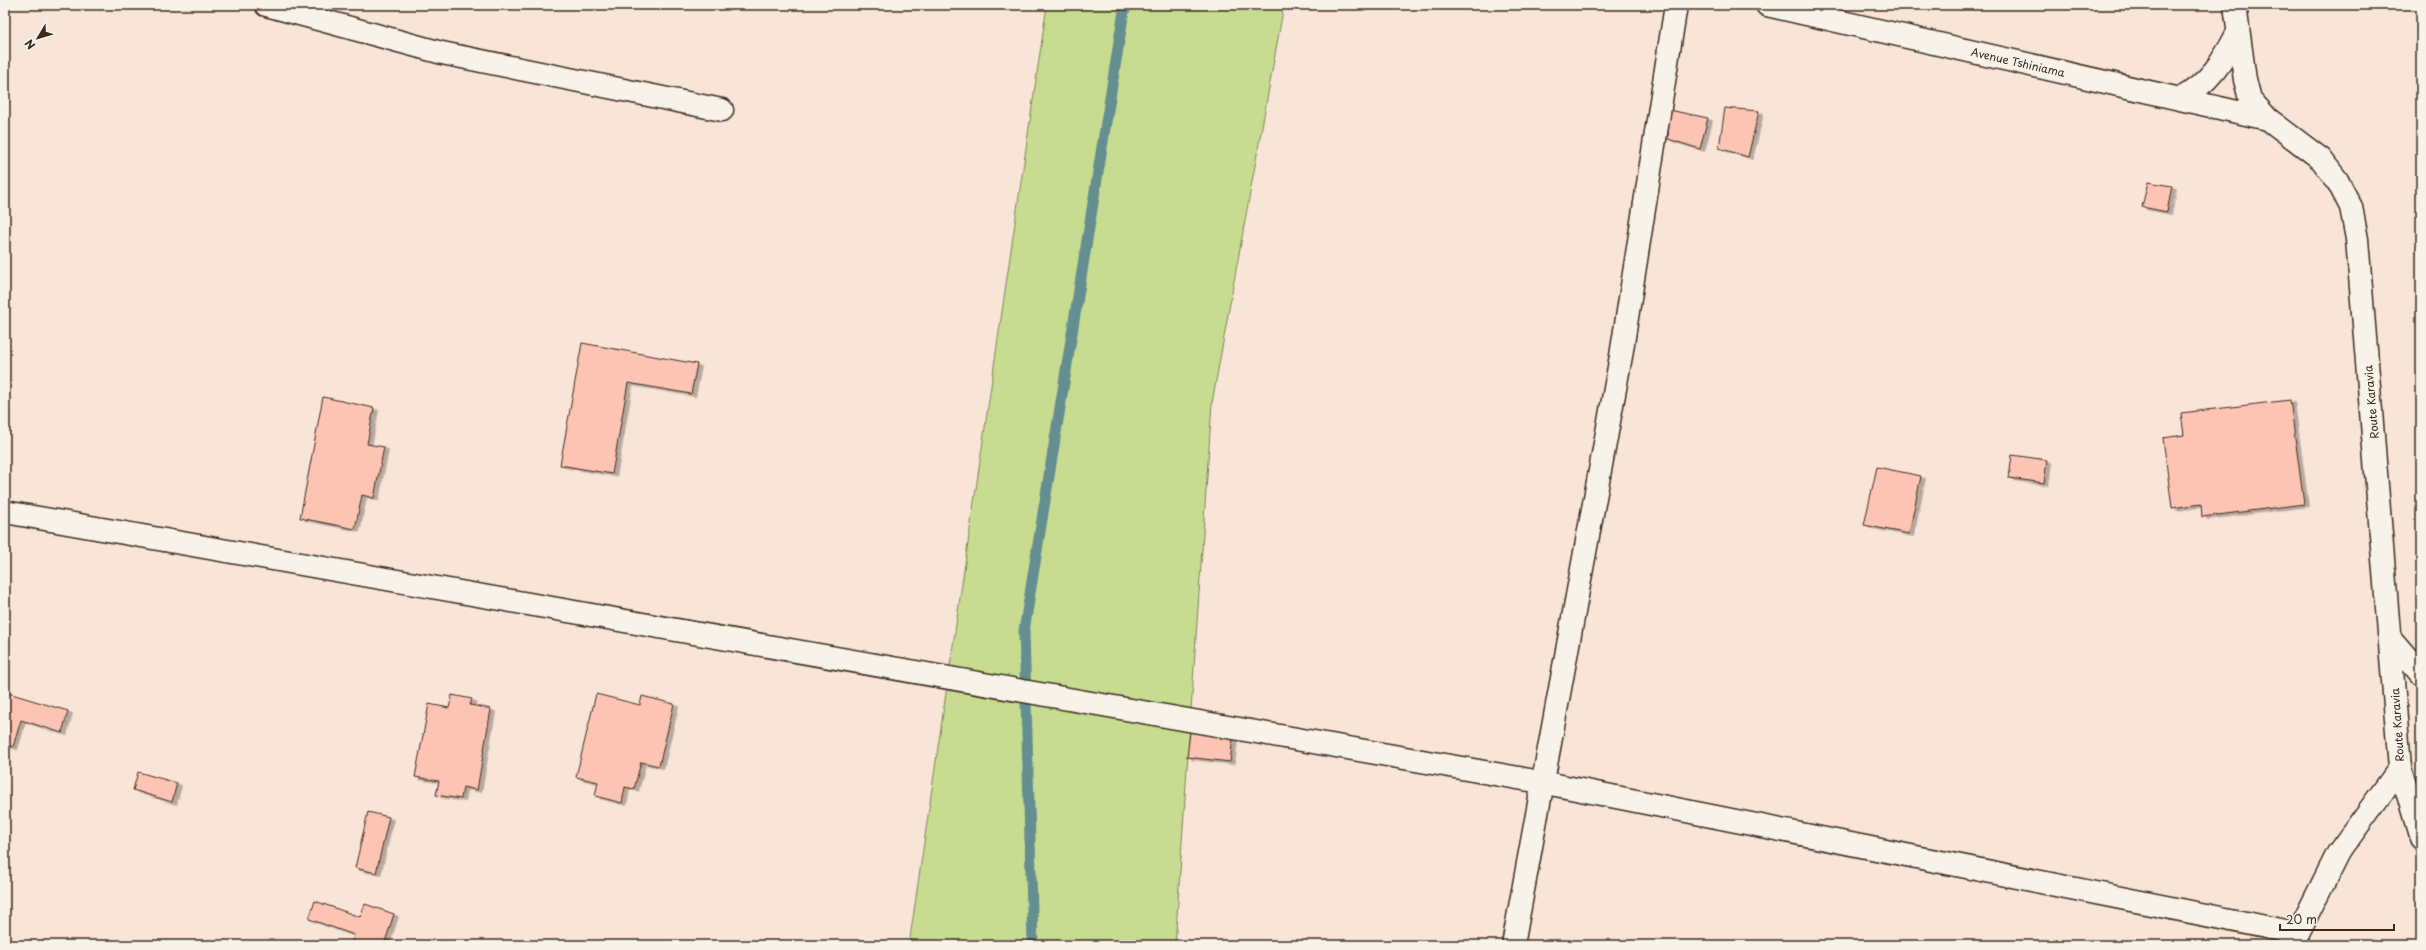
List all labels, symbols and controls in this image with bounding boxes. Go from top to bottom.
north arrow [18,18,58,58]
text: N [20,36,39,53]
street label: Avenue Tshiniama [1969,43,2067,81]
street label: Route Karavia [2359,364,2383,440]
street label: Route Karavia [2386,687,2408,762]
scale bar [2280,906,2394,932]
text: 20 m [2286,910,2317,928]

